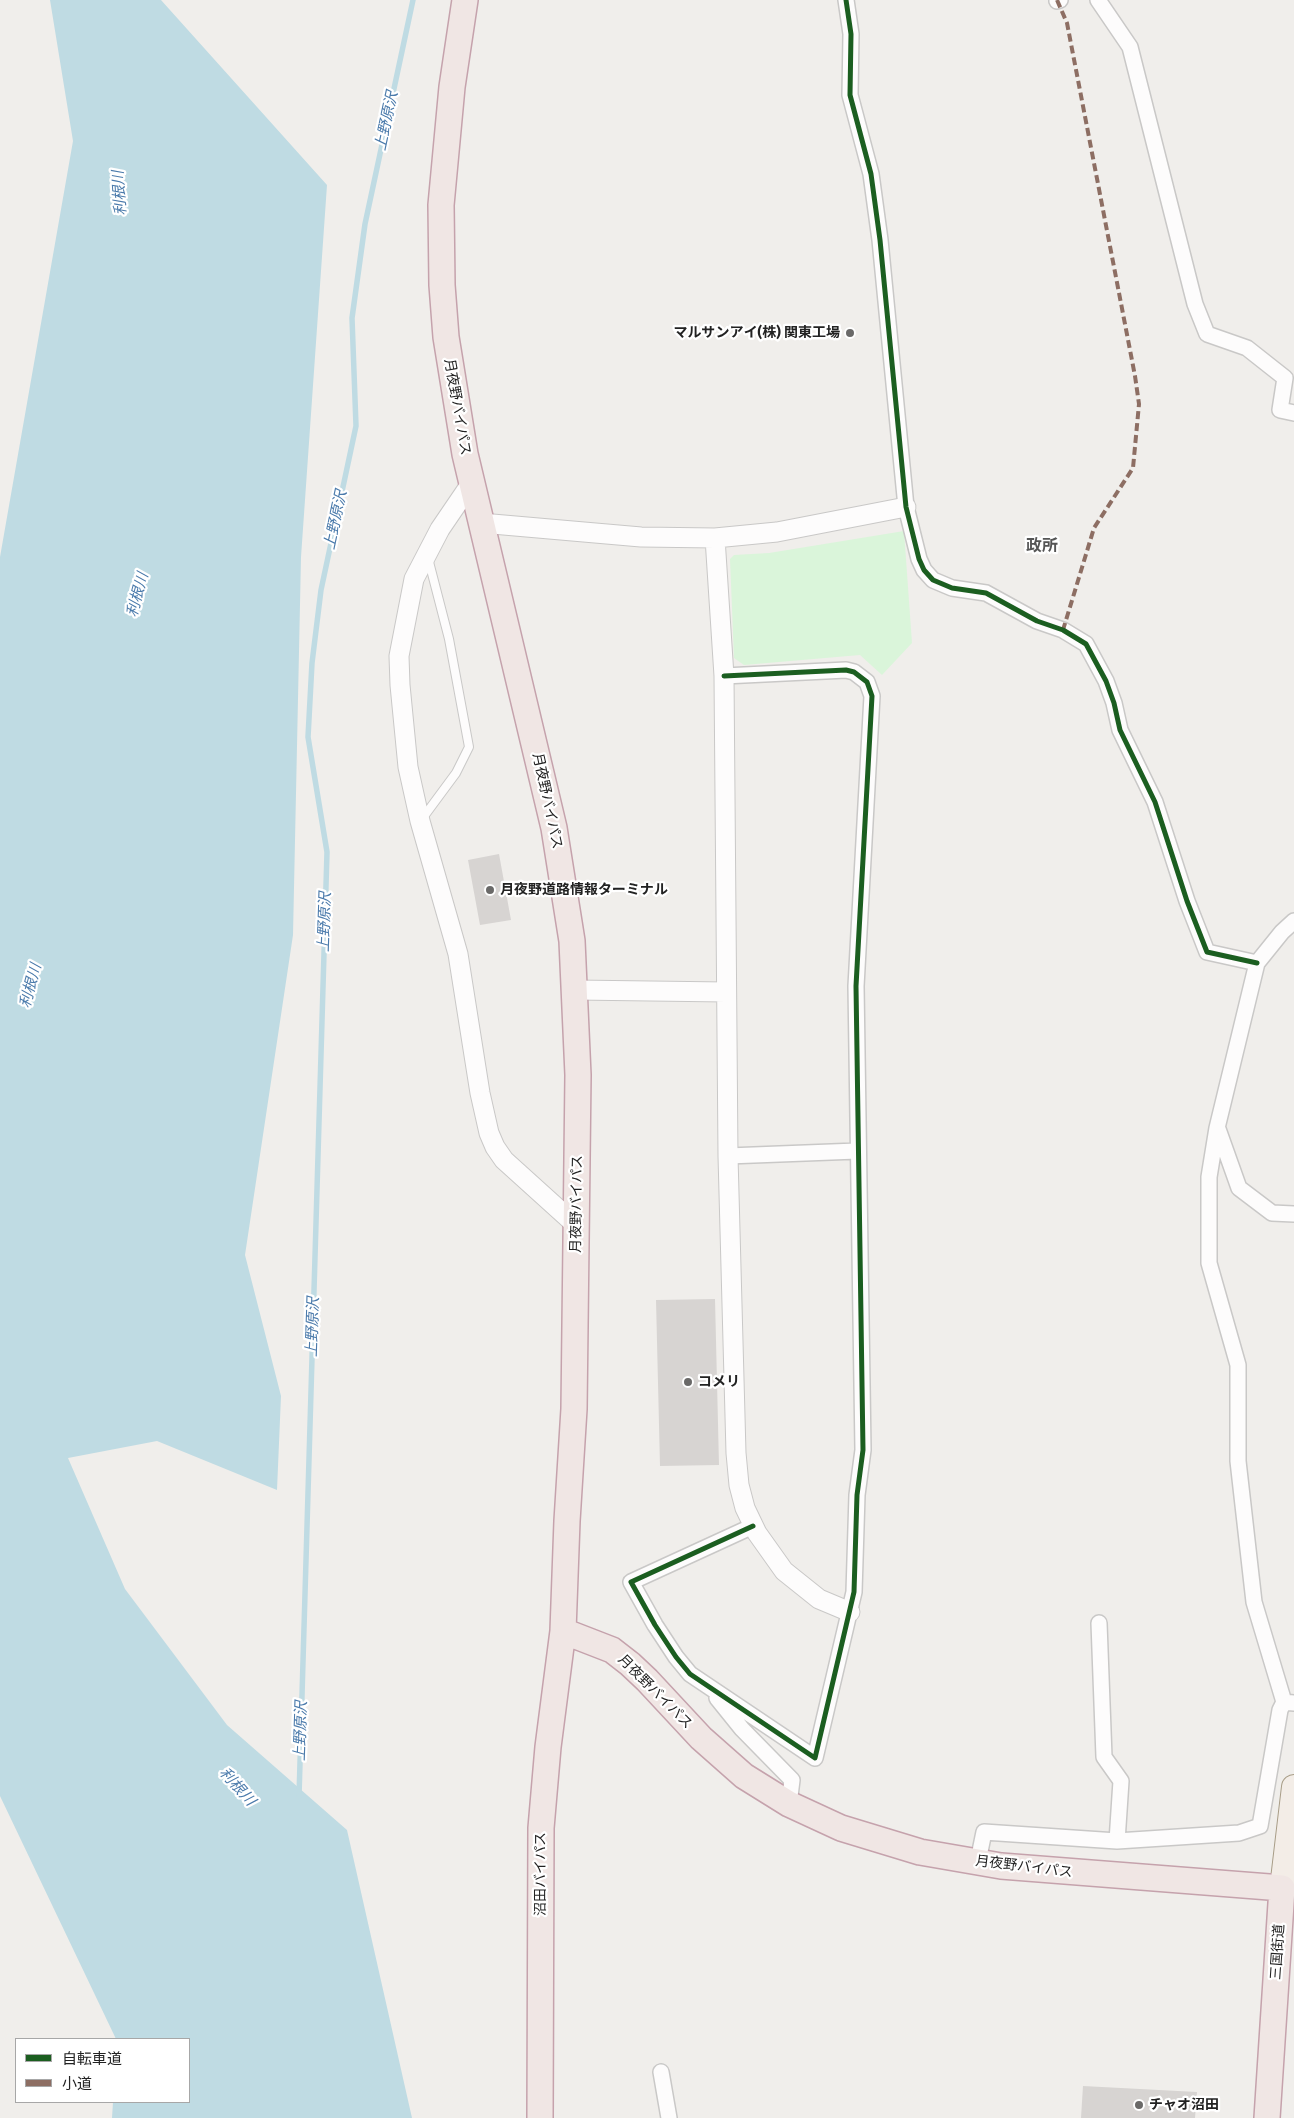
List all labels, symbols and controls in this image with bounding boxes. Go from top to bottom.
water label: 上野原沢 [372,90,402,152]
water label: 利根川 [109,170,131,216]
place label: マルサンアイ(株) 関東工場 [674,325,840,341]
marker: マルサンアイ(株) 関東工場 [844,327,856,339]
street label: 月夜野バイパス [440,357,474,457]
water label: 上野原沢 [321,489,351,551]
district label: 政所 [1026,537,1058,557]
water label: 利根川 [123,571,153,619]
street label: 月夜野バイパス [529,751,565,851]
place label: 月夜野道路情報ターミナル [500,882,668,898]
marker: 月夜野道路情報ターミナル [484,884,496,896]
water label: 上野原沢 [315,892,335,952]
water label: 利根川 [16,962,46,1010]
street label: 月夜野バイパス [568,1155,586,1253]
water label: 上野原沢 [303,1297,323,1357]
place label: コメリ [698,1374,740,1390]
marker: コメリ [682,1376,694,1388]
street label: 月夜野バイパス [614,1651,696,1733]
water label: 上野原沢 [291,1701,311,1761]
water label: 利根川 [215,1764,259,1810]
street label: 沼田バイパス [533,1832,549,1916]
street label: 月夜野バイパス [974,1853,1074,1881]
street label: 三国街道 [1268,1923,1288,1981]
legend [15,2038,190,2103]
text: 自転車道 [62,2050,122,2068]
text: 小道 [62,2075,92,2093]
place label: チャオ沼田 [1149,2097,1219,2113]
marker: チャオ沼田 [1133,2099,1145,2111]

